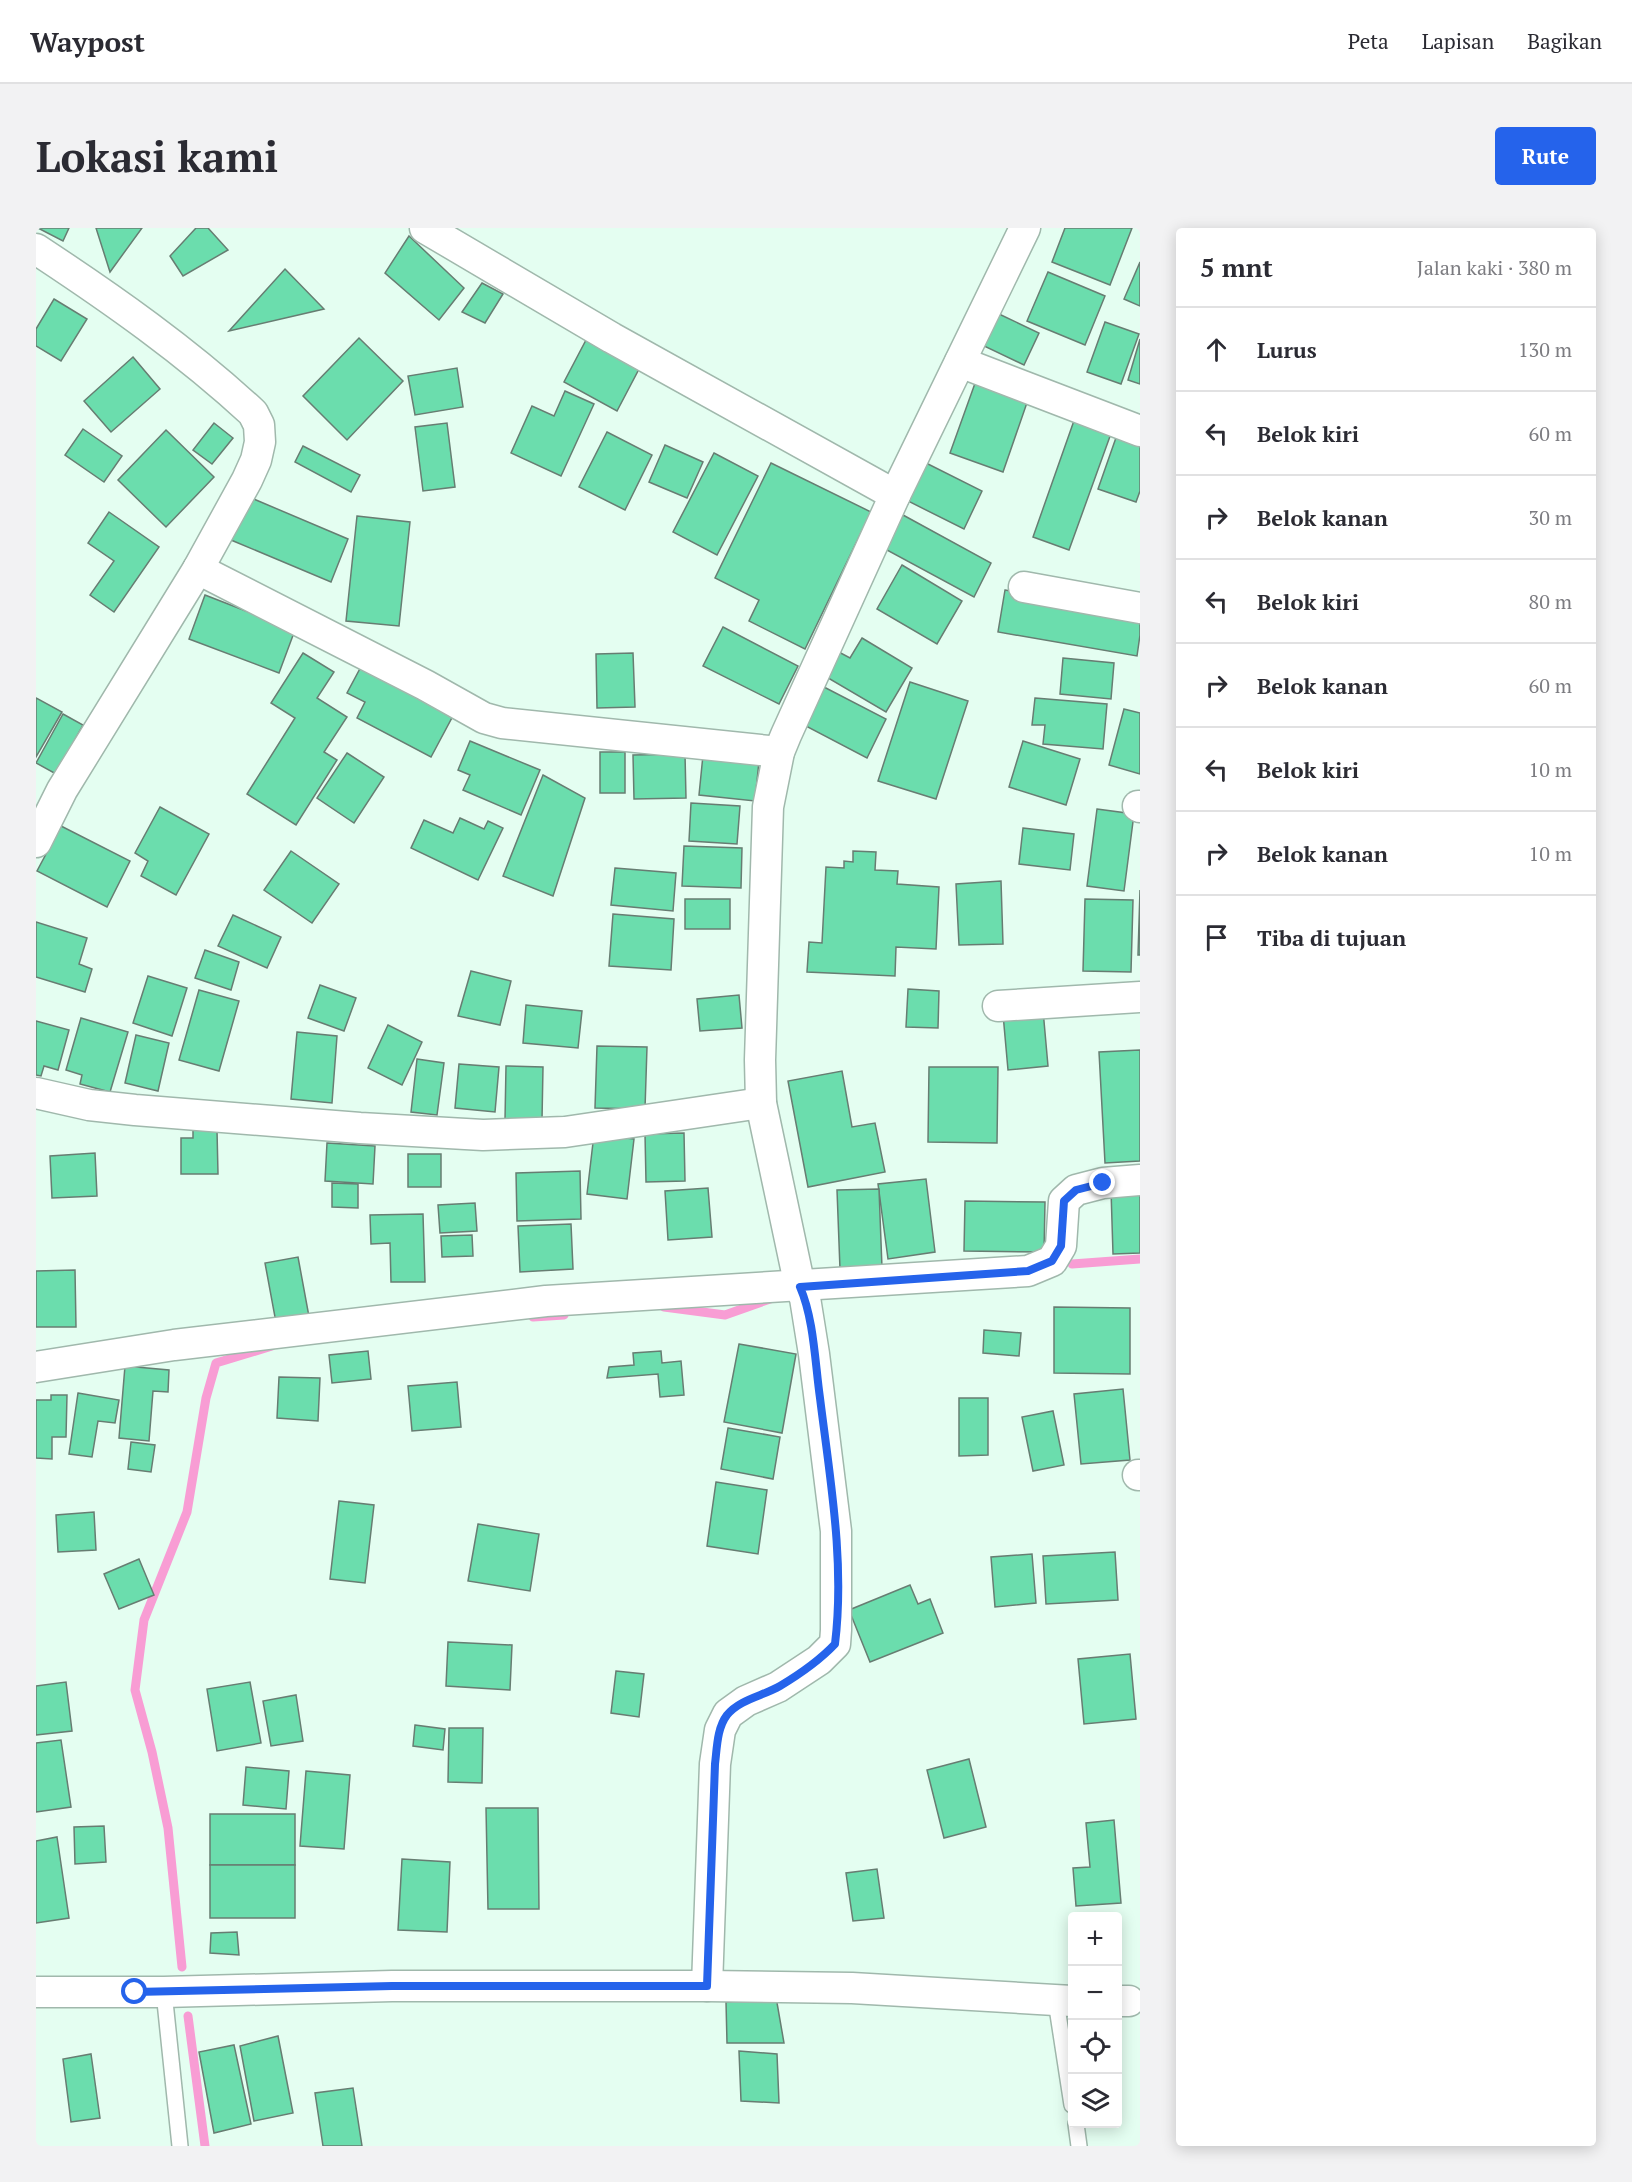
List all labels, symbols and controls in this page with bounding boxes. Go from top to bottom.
text: Waypost [30,23,145,60]
text: Peta [1348,27,1389,55]
text: Lapisan [1422,27,1494,55]
text: Bagikan [1527,27,1602,55]
button: Rute [1495,127,1596,185]
text: Lokasi kami [36,128,278,184]
text: 5 mnt [1200,250,1273,284]
text: Jalan kaki · 380 m [1417,254,1572,281]
icon: ahead [1200,333,1233,366]
text: Lurus [1257,335,1317,364]
text: 130 m [1518,336,1572,363]
icon: left [1200,417,1233,450]
text: Belok kiri [1257,419,1359,448]
text: 60 m [1529,420,1572,447]
icon: right [1200,501,1233,534]
text: Belok kanan [1257,503,1388,532]
text: 30 m [1529,504,1572,531]
icon: left [1200,585,1233,618]
text: Belok kiri [1257,587,1359,616]
text: 80 m [1529,588,1572,615]
icon: right [1200,669,1233,702]
text: Belok kanan [1257,671,1388,700]
text: 60 m [1529,672,1572,699]
icon: left [1200,753,1233,786]
text: Belok kiri [1257,755,1359,784]
text: 10 m [1529,756,1572,783]
icon: right [1200,837,1233,870]
text: Belok kanan [1257,839,1388,868]
text: 10 m [1529,840,1572,867]
icon: arrive [1200,921,1233,954]
text: Tiba di tujuan [1257,923,1406,952]
route end [1089,1169,1115,1195]
map controls [1068,1912,1122,2128]
button: + [1068,1912,1122,1966]
button: − [1068,1966,1122,2020]
route start [121,1978,147,2004]
button: locate [1068,2020,1122,2074]
button: layers [1068,2074,1122,2128]

